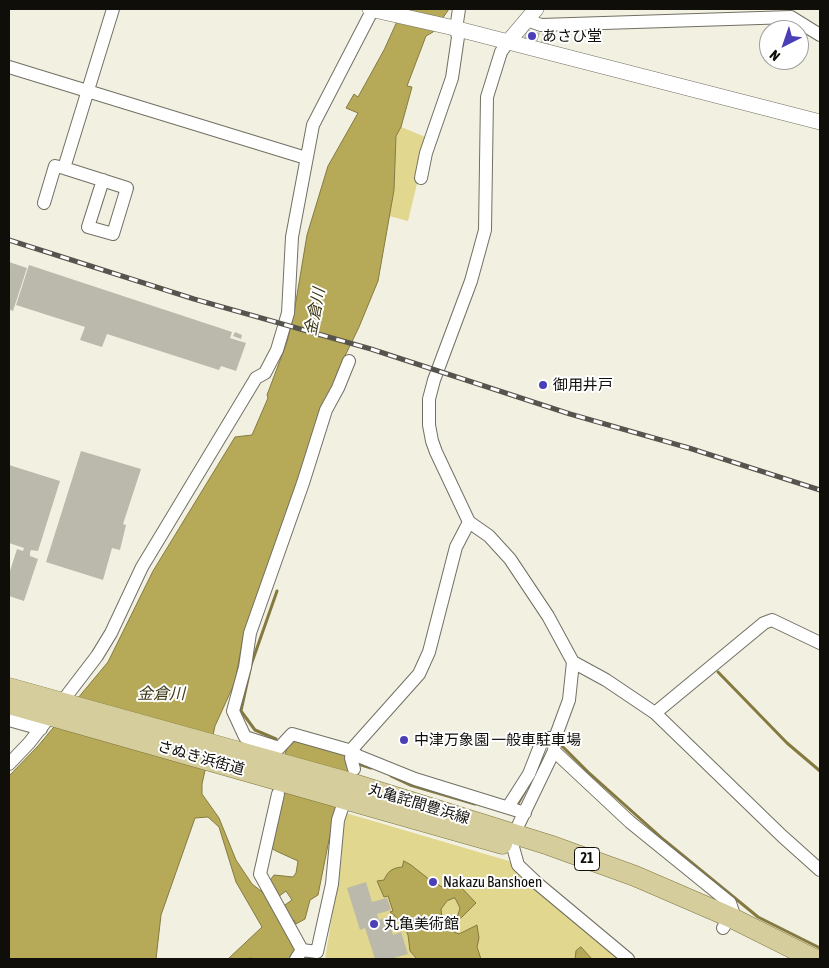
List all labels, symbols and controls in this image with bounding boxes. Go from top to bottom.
north arrow [759,20,809,70]
place label: あさひ堂 [542,27,602,45]
marker: あさひ堂 [526,30,538,42]
text: N [766,47,783,64]
water label: 金倉川 [301,287,329,337]
place label: 御用井戸 [553,376,613,394]
marker: 御用井戸 [537,379,549,391]
water label: 金倉川 [137,684,185,704]
place label: 中津万象園 一般車駐車場 [414,731,581,749]
marker: 中津万象園 一般車駐車場 [398,734,410,746]
street label: さぬき浜街道 [155,737,247,779]
street label: 丸亀詫間豊浜線 [366,780,472,828]
road number: 21 [574,848,600,871]
place label: Nakazu Banshoen [443,873,542,891]
marker: Nakazu Banshoen [427,876,439,888]
place label: 丸亀美術館 [384,915,459,933]
marker: 丸亀美術館 [368,918,380,930]

